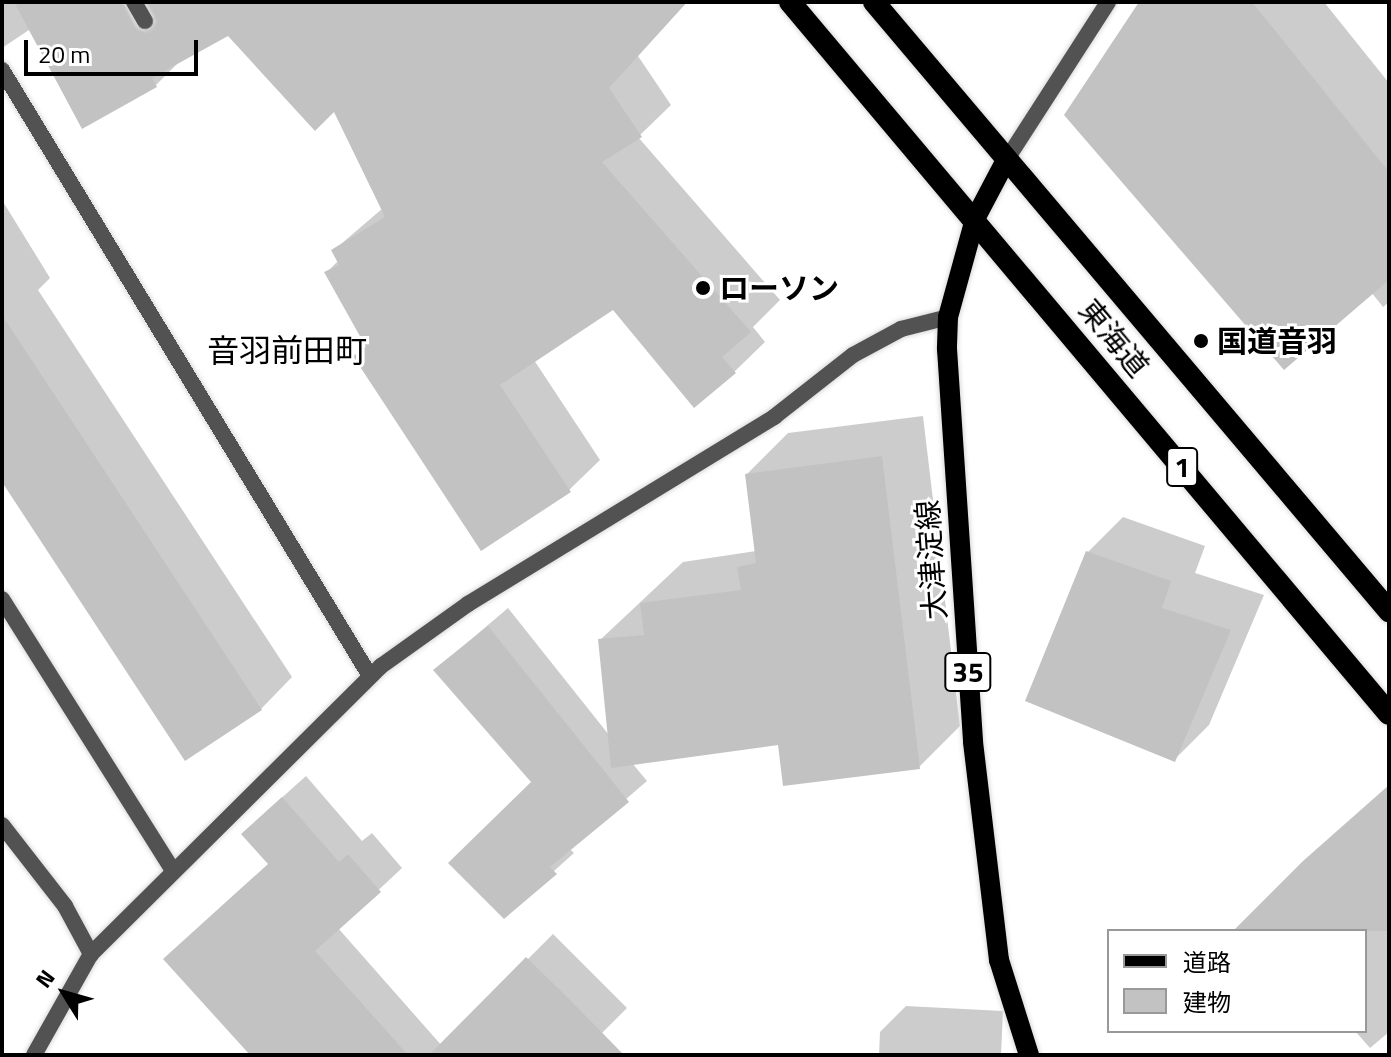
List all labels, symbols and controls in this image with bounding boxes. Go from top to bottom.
scale bar [28,24,202,74]
text: 20 m [38,36,90,72]
place label: ローソン [719,270,839,306]
marker: ローソン [694,279,712,297]
street label: 東海道 [1071,292,1157,384]
place label: 国道音羽 [1217,323,1337,359]
district label: 音羽前田町 [207,331,367,369]
marker: 国道音羽 [1192,332,1210,350]
road number: 1 [1166,443,1198,491]
street label: 大津淀線 [909,499,953,621]
road number: 35 [944,648,992,696]
legend [1107,929,1367,1033]
text: 道路 [1183,944,1231,980]
north arrow [24,953,104,1033]
text: N [27,962,63,995]
text: 建物 [1183,984,1231,1020]

